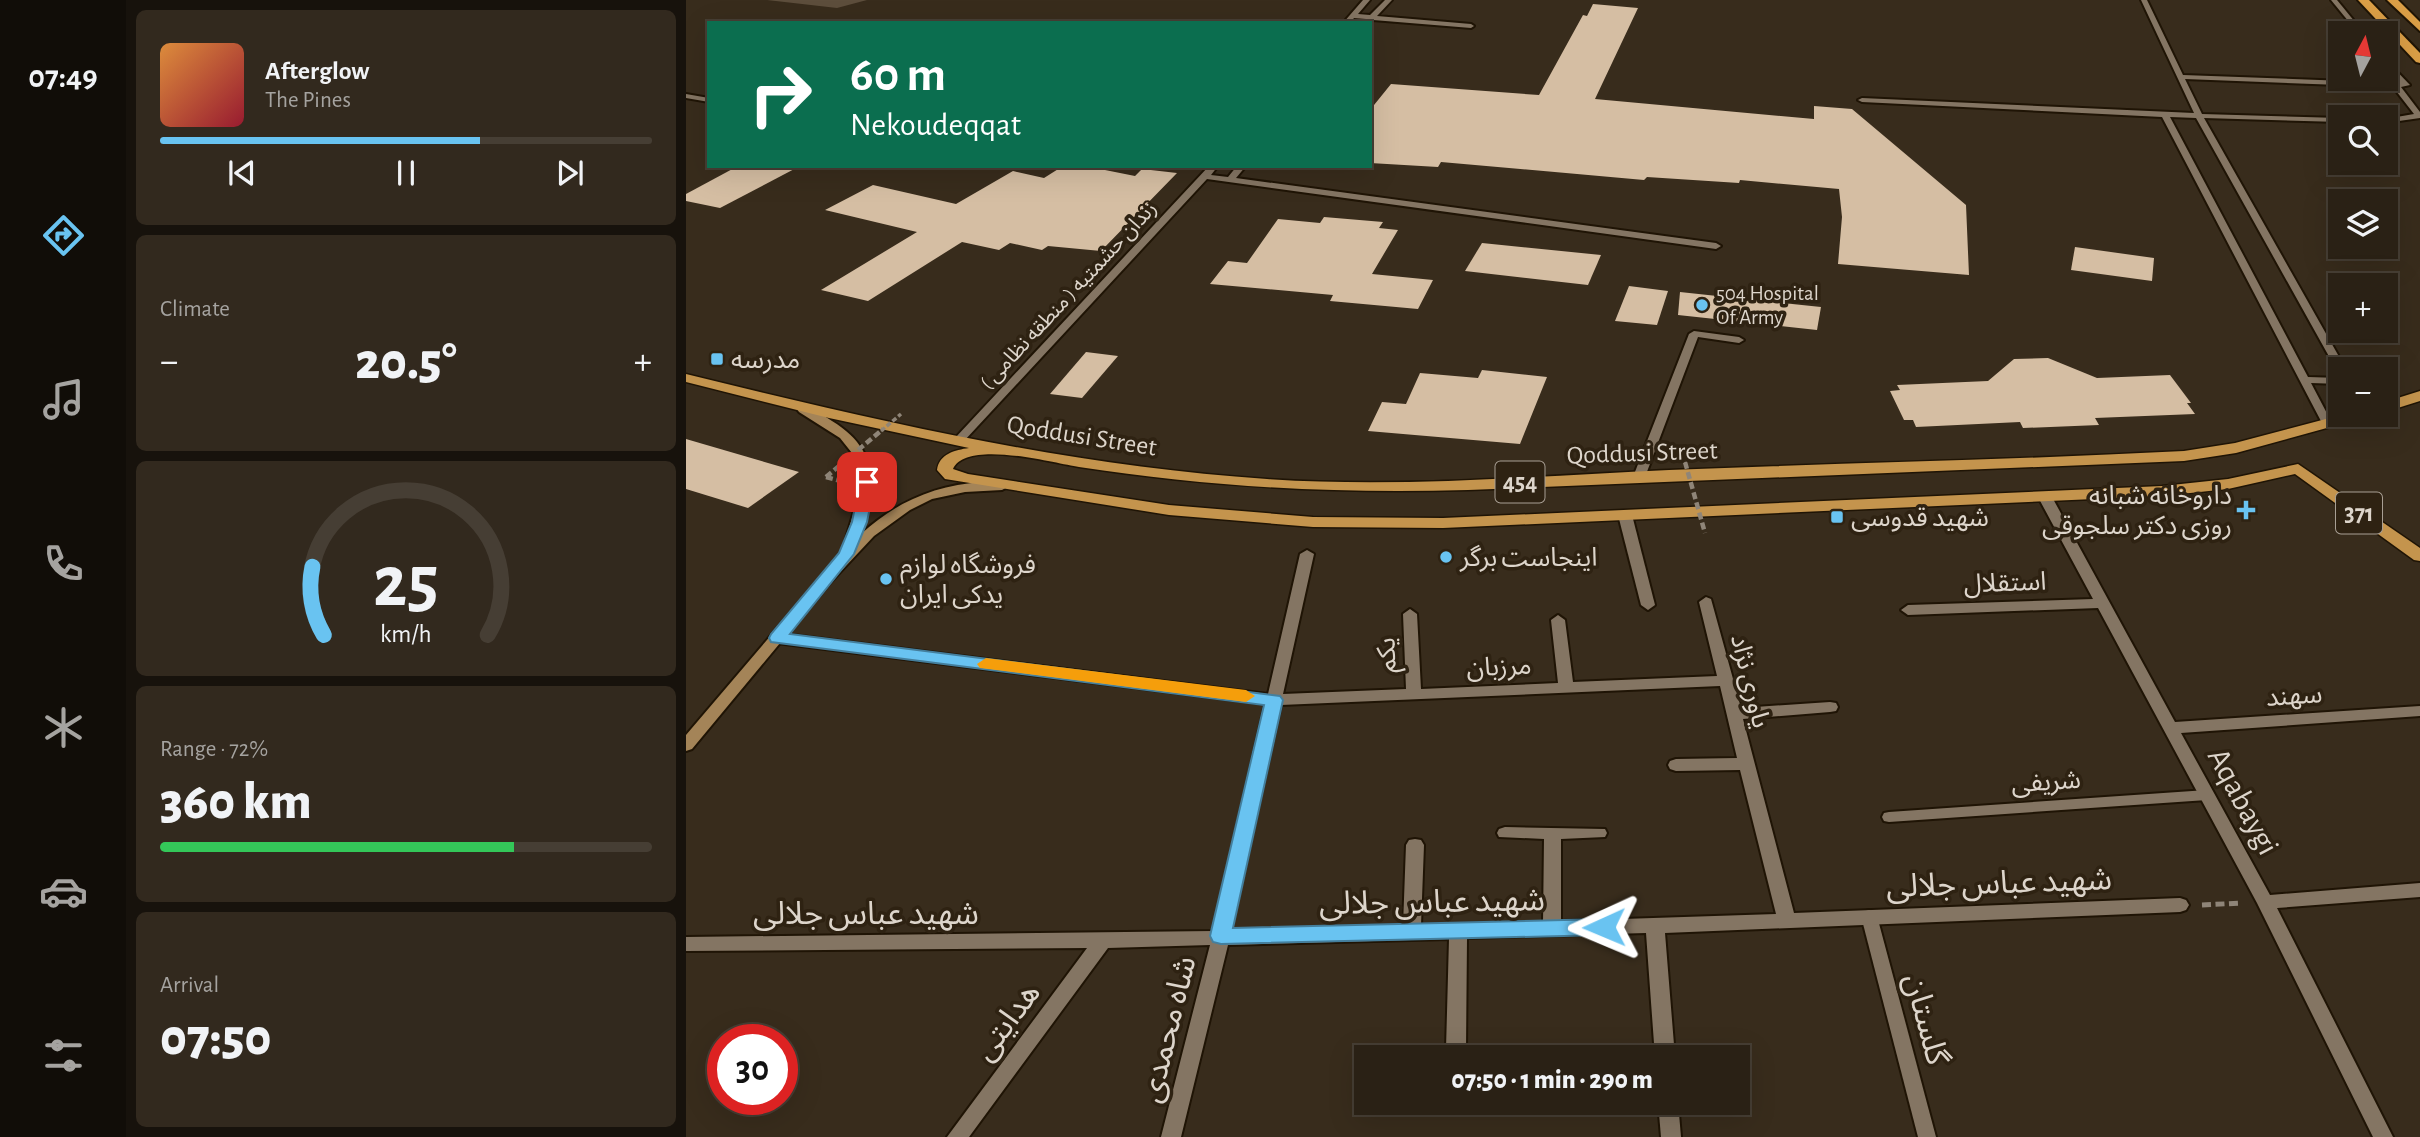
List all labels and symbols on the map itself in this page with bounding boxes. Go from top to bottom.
north arrow [2328,21,2398,91]
street label: زندان حشمتیه ( منطقه نظامی ) [976,197,1161,394]
place label: 504 Hospital Of Army [1716,283,1819,328]
marker: 504 Hospital Of Army [1694,297,1710,313]
place label: مدرسه [731,347,800,374]
marker: مدرسه [709,351,725,367]
street label: Qoddusi Street [1005,411,1158,461]
street label: Qoddusi Street [1566,437,1718,469]
pin [837,452,897,512]
road number: 454 [1496,462,1544,503]
place label: داروخانه شبانه روزی دکتر سلجوقی [2042,483,2232,540]
road number: 371 [2336,492,2382,534]
marker: داروخانه شبانه روزی دکتر سلجوقی [2238,502,2254,518]
place label: شهید قدوسی [1851,505,1989,532]
marker: شهید قدوسی [1829,509,1845,525]
place label: اینجاست برگر [1459,544,1597,572]
marker: اینجاست برگر [1438,549,1454,565]
place label: فروشگاه لوازم یدکی ایران [900,551,1036,609]
street label: استقلال [1963,569,2047,598]
marker: فروشگاه لوازم یدکی ایران [878,571,894,587]
street label: یاوری نژاد [1725,632,1774,731]
street label: یکم [1373,637,1407,673]
street label: مرزبان [1466,653,1532,682]
street label: سهند [2265,681,2323,712]
street label: Aqabaygi [2202,743,2285,860]
street label: شریفی [2010,767,2082,798]
street label: شهید عباس جلالی [1886,863,2112,904]
street label: شهید عباس جلالی [1319,884,1545,921]
position arrow [1567,890,1641,964]
street label: شهید عباس جلالی [753,898,979,931]
street label: شاه محمدی [1134,953,1203,1106]
street label: گلستان [1898,970,1955,1069]
street label: هدایتی [968,977,1047,1067]
speed limit sign: 30 [707,1024,798,1115]

